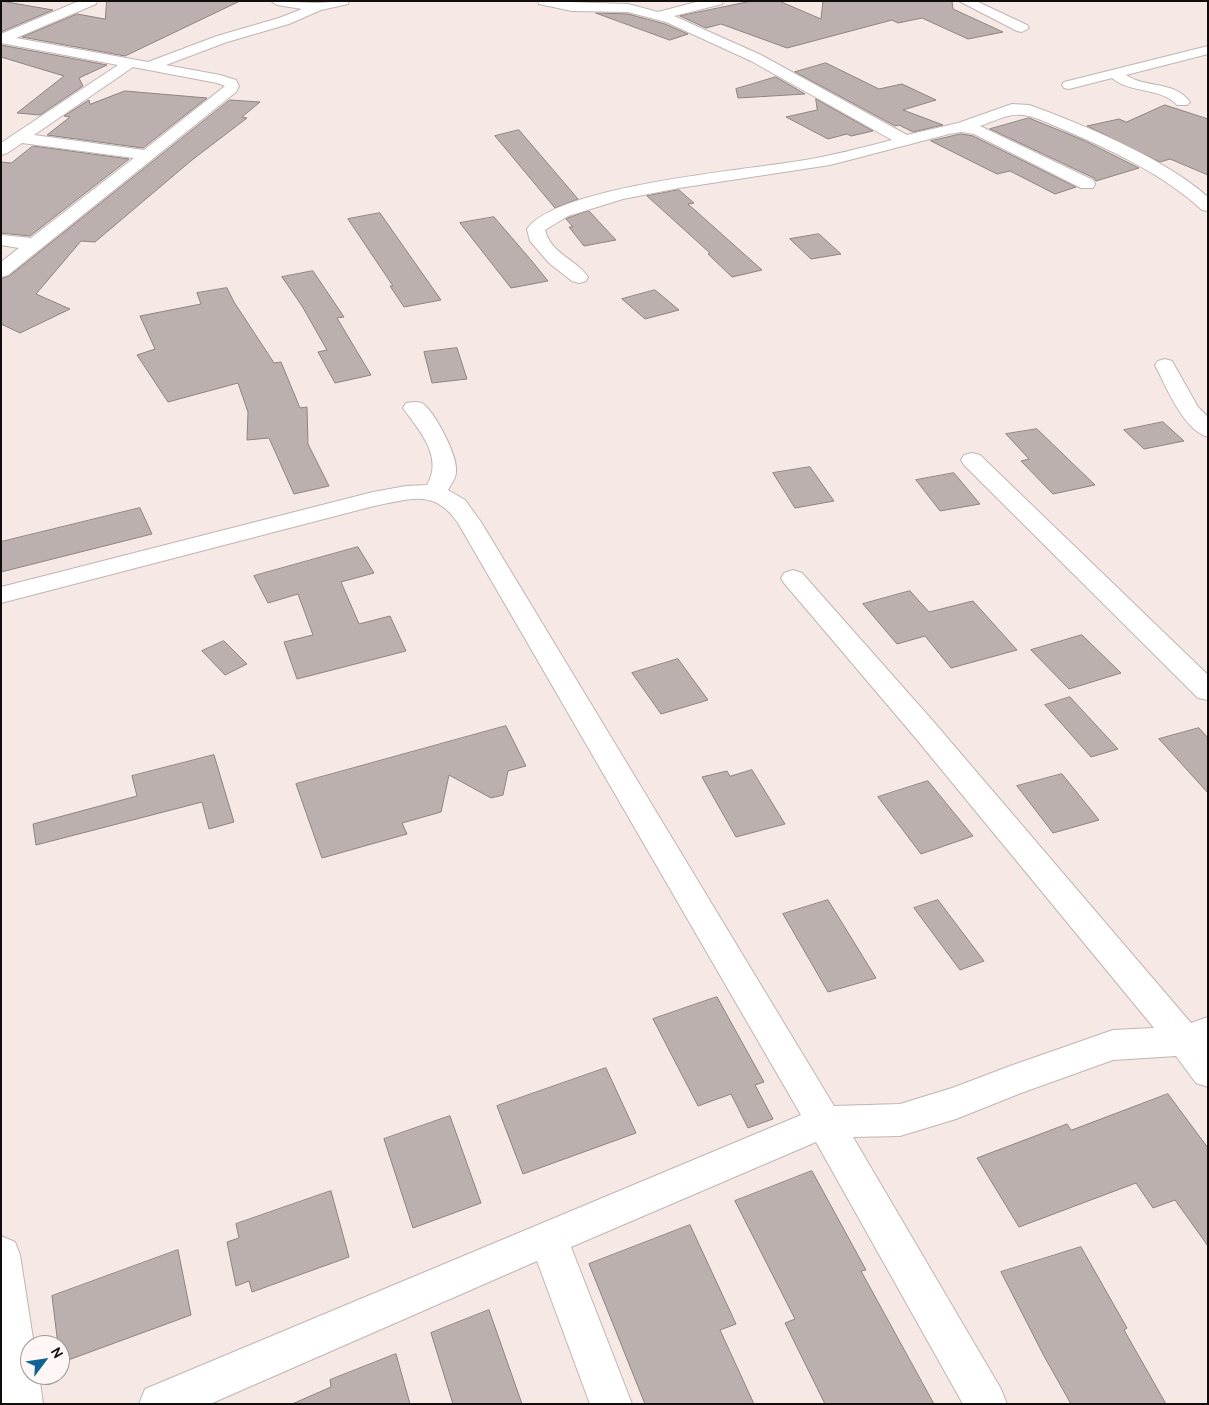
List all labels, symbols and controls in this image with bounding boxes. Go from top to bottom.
north arrow [20,1335,70,1385]
text: N [47,1344,67,1362]

